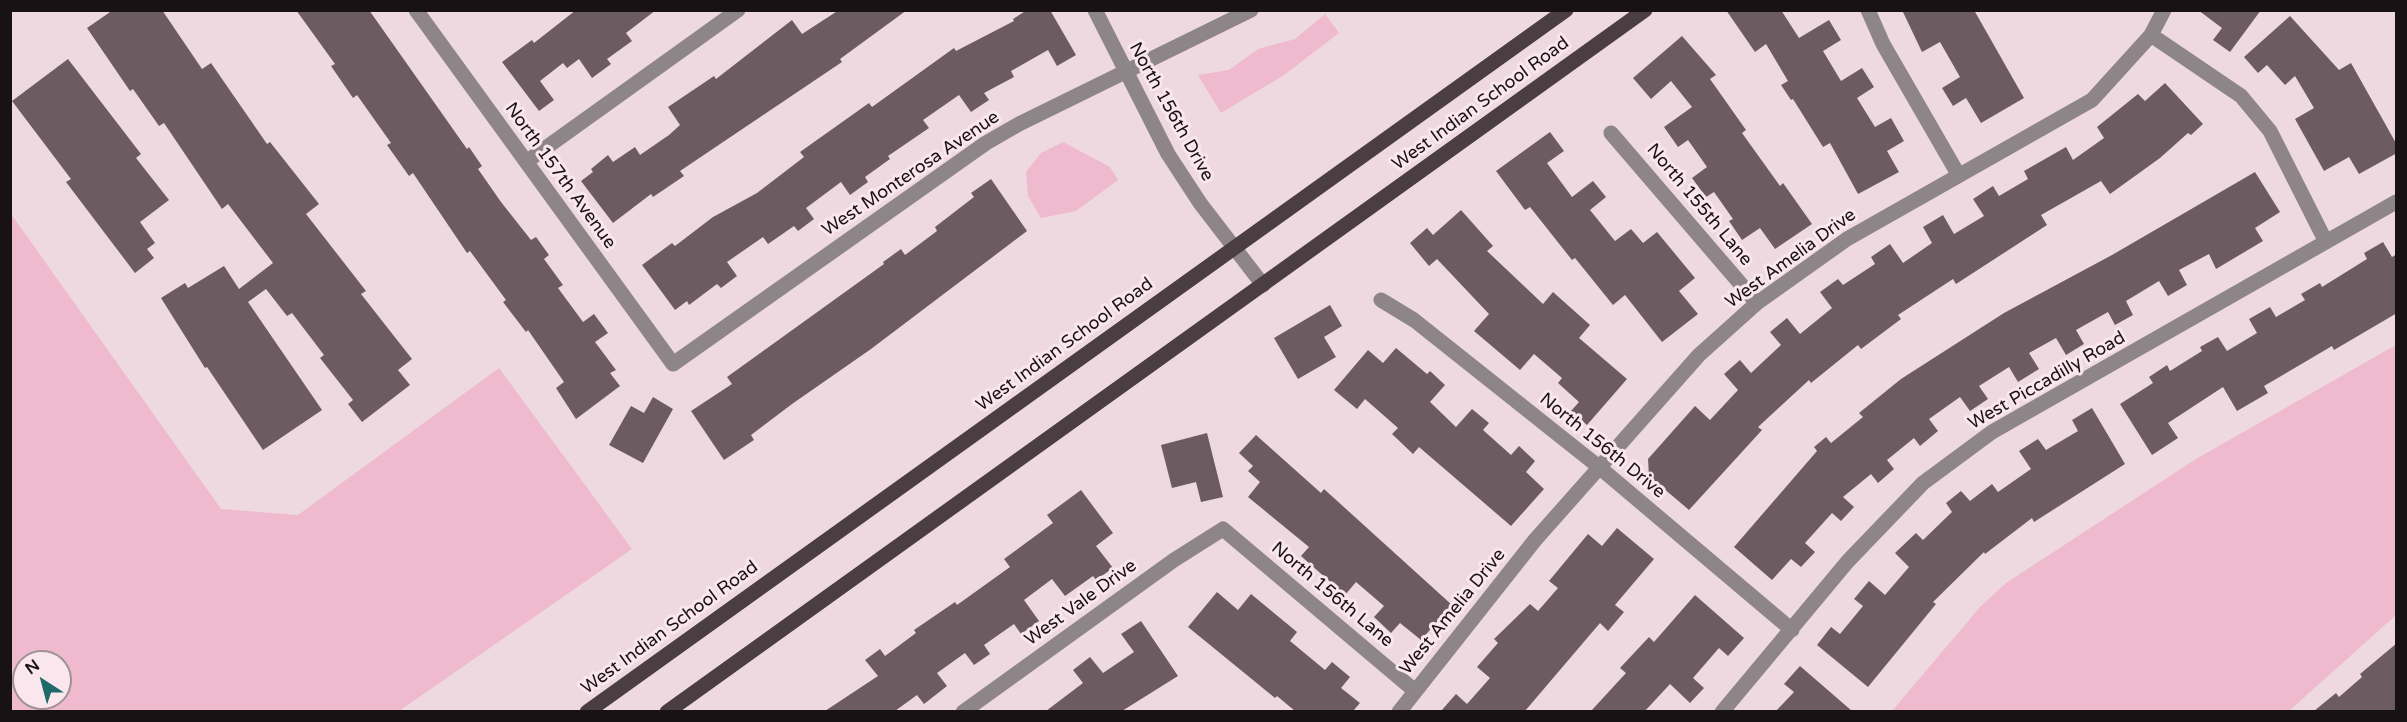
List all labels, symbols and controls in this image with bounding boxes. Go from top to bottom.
street label: West Indian School Road [1388,33,1574,175]
street label: North 156th Drive [1124,39,1218,185]
street label: North 157th Avenue [500,99,620,253]
street label: West Monterosa Avenue [818,107,1004,241]
street label: North 155th Lane [1642,140,1756,270]
street label: West Amelia Drive [1722,204,1860,314]
street label: West Indian School Road [972,274,1158,416]
street label: West Piccadilly Road [1965,327,2129,435]
street label: North 156th Drive [1535,389,1669,503]
street label: North 156th Lane [1267,538,1397,652]
street label: West Amelia Drive [1396,545,1510,679]
street label: West Vale Drive [1021,555,1141,651]
street label: West Indian School Road [577,557,763,699]
north arrow [12,650,72,710]
text: N [22,655,44,679]

